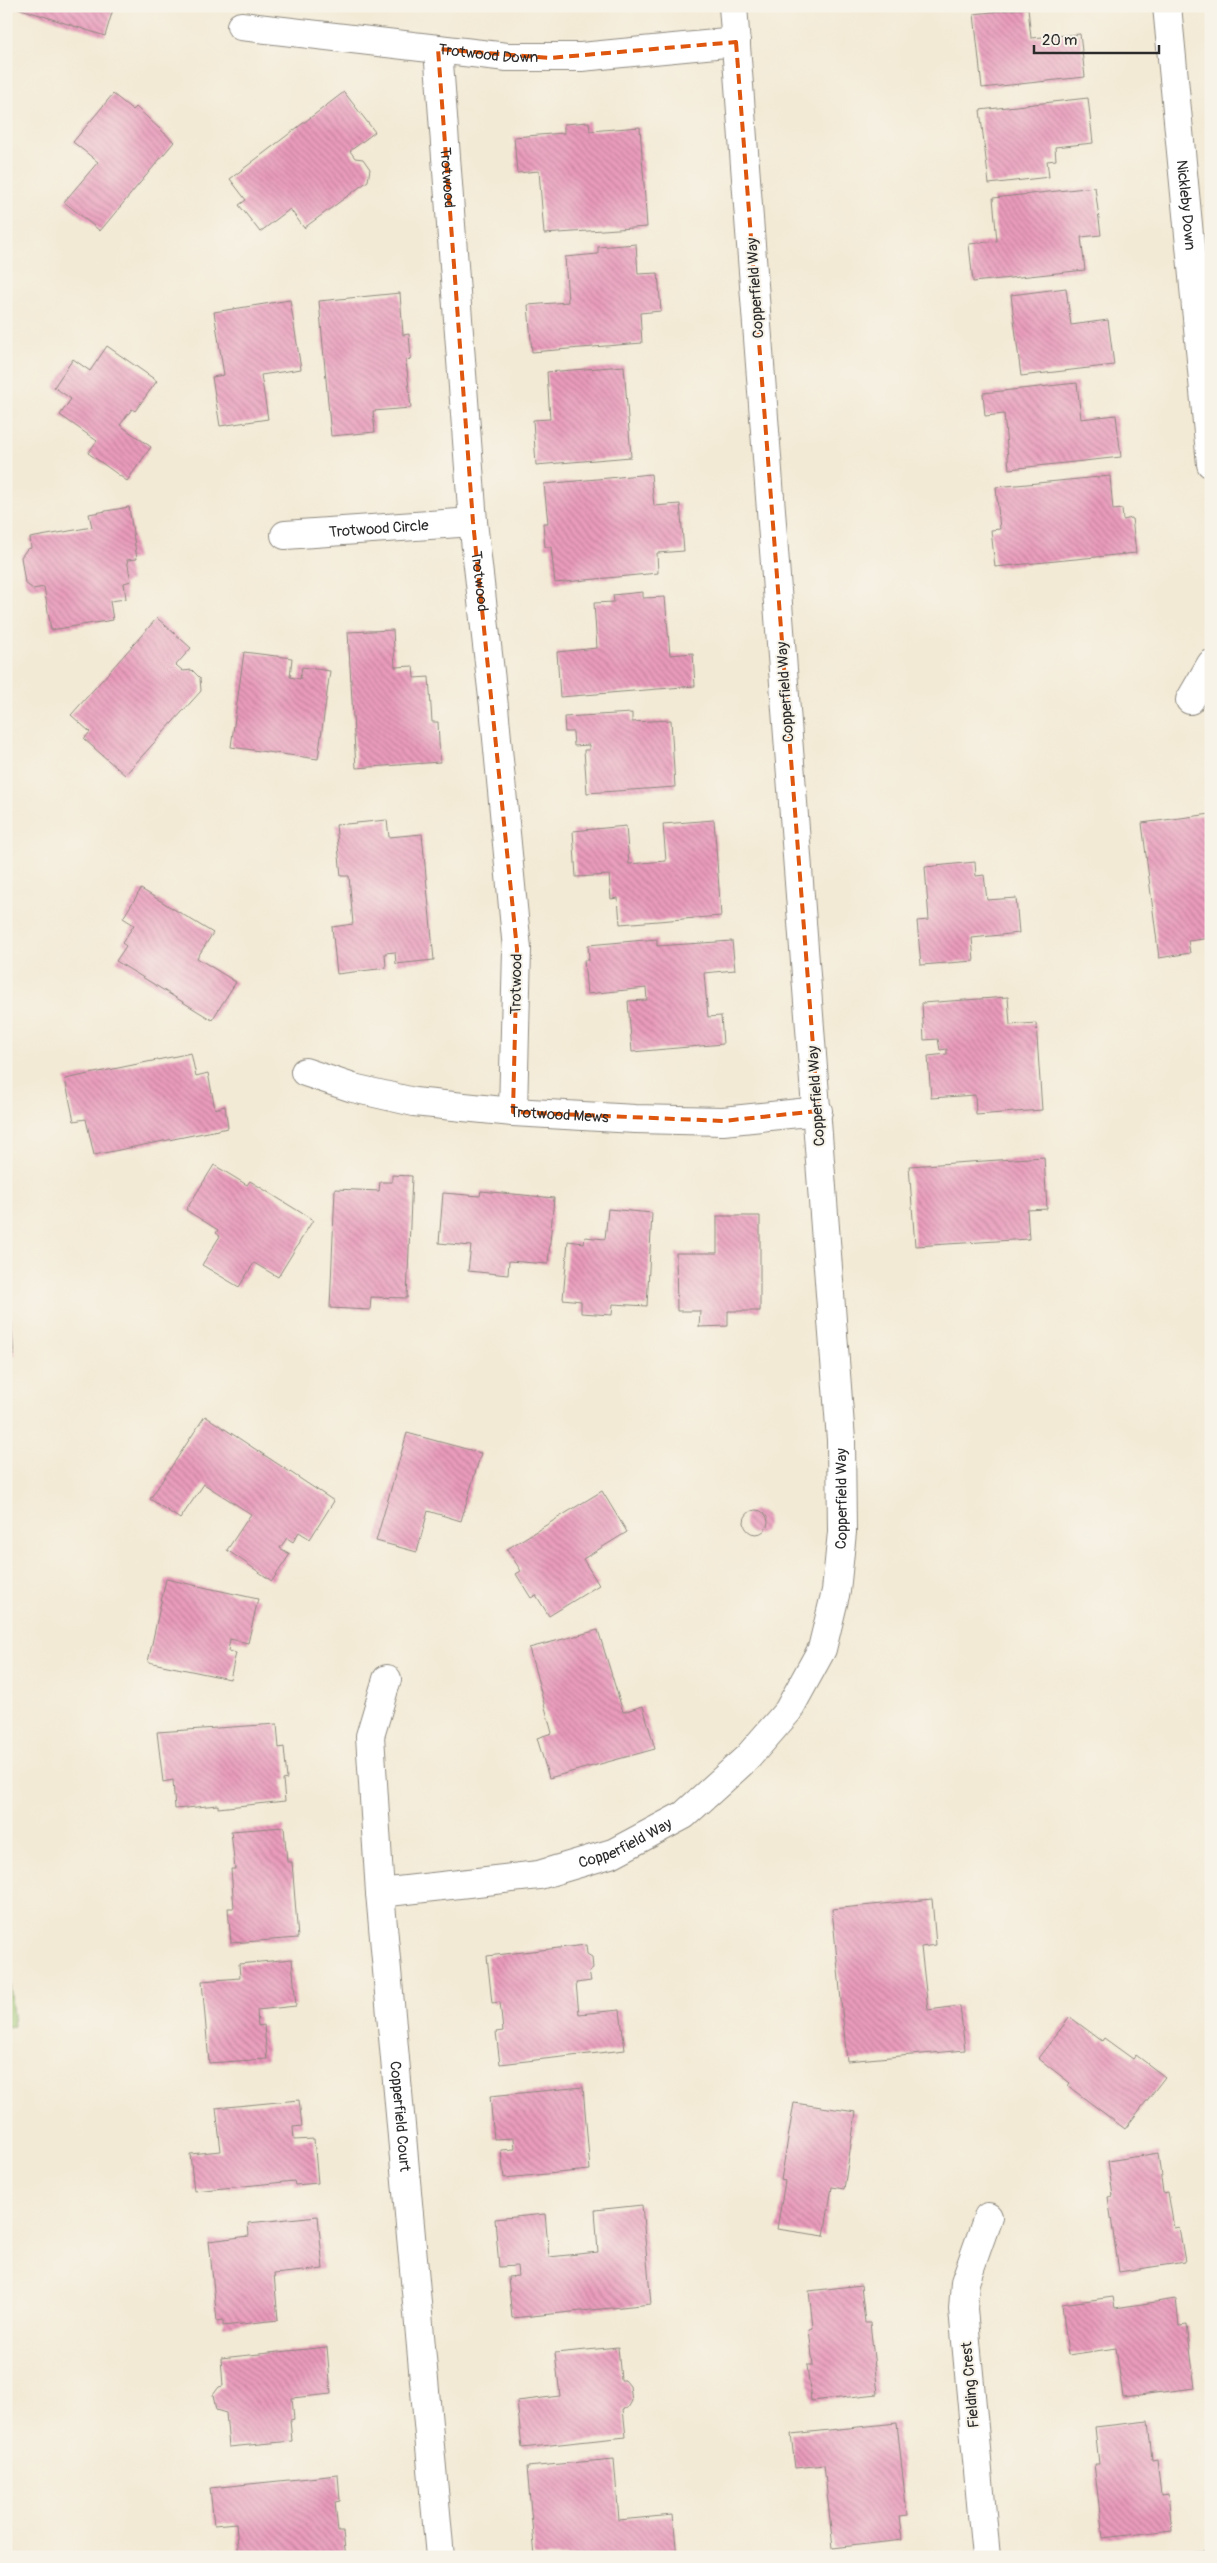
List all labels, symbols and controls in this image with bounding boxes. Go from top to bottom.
scale bar [1034,22,1160,54]
text: 20 m [1042,31,1077,50]
street label: Trotwood Down [438,40,538,67]
street label: Trotwood [435,147,459,209]
street label: Nickleby Down [1172,159,1199,251]
street label: Copperfield Way [742,236,768,339]
street label: Trotwood Circle [328,516,430,542]
street label: Trotwood [466,550,492,613]
street label: Copperfield Way [772,640,798,743]
street label: Trotwood [506,954,527,1014]
street label: Copperfield Way [803,1044,829,1147]
street label: Trotwood Mews [509,1103,609,1127]
street label: Copperfield Way [831,1448,852,1550]
street label: Copperfield Way [576,1814,676,1873]
street label: Copperfield Court [385,2060,414,2173]
street label: Fielding Crest [957,2340,984,2429]

